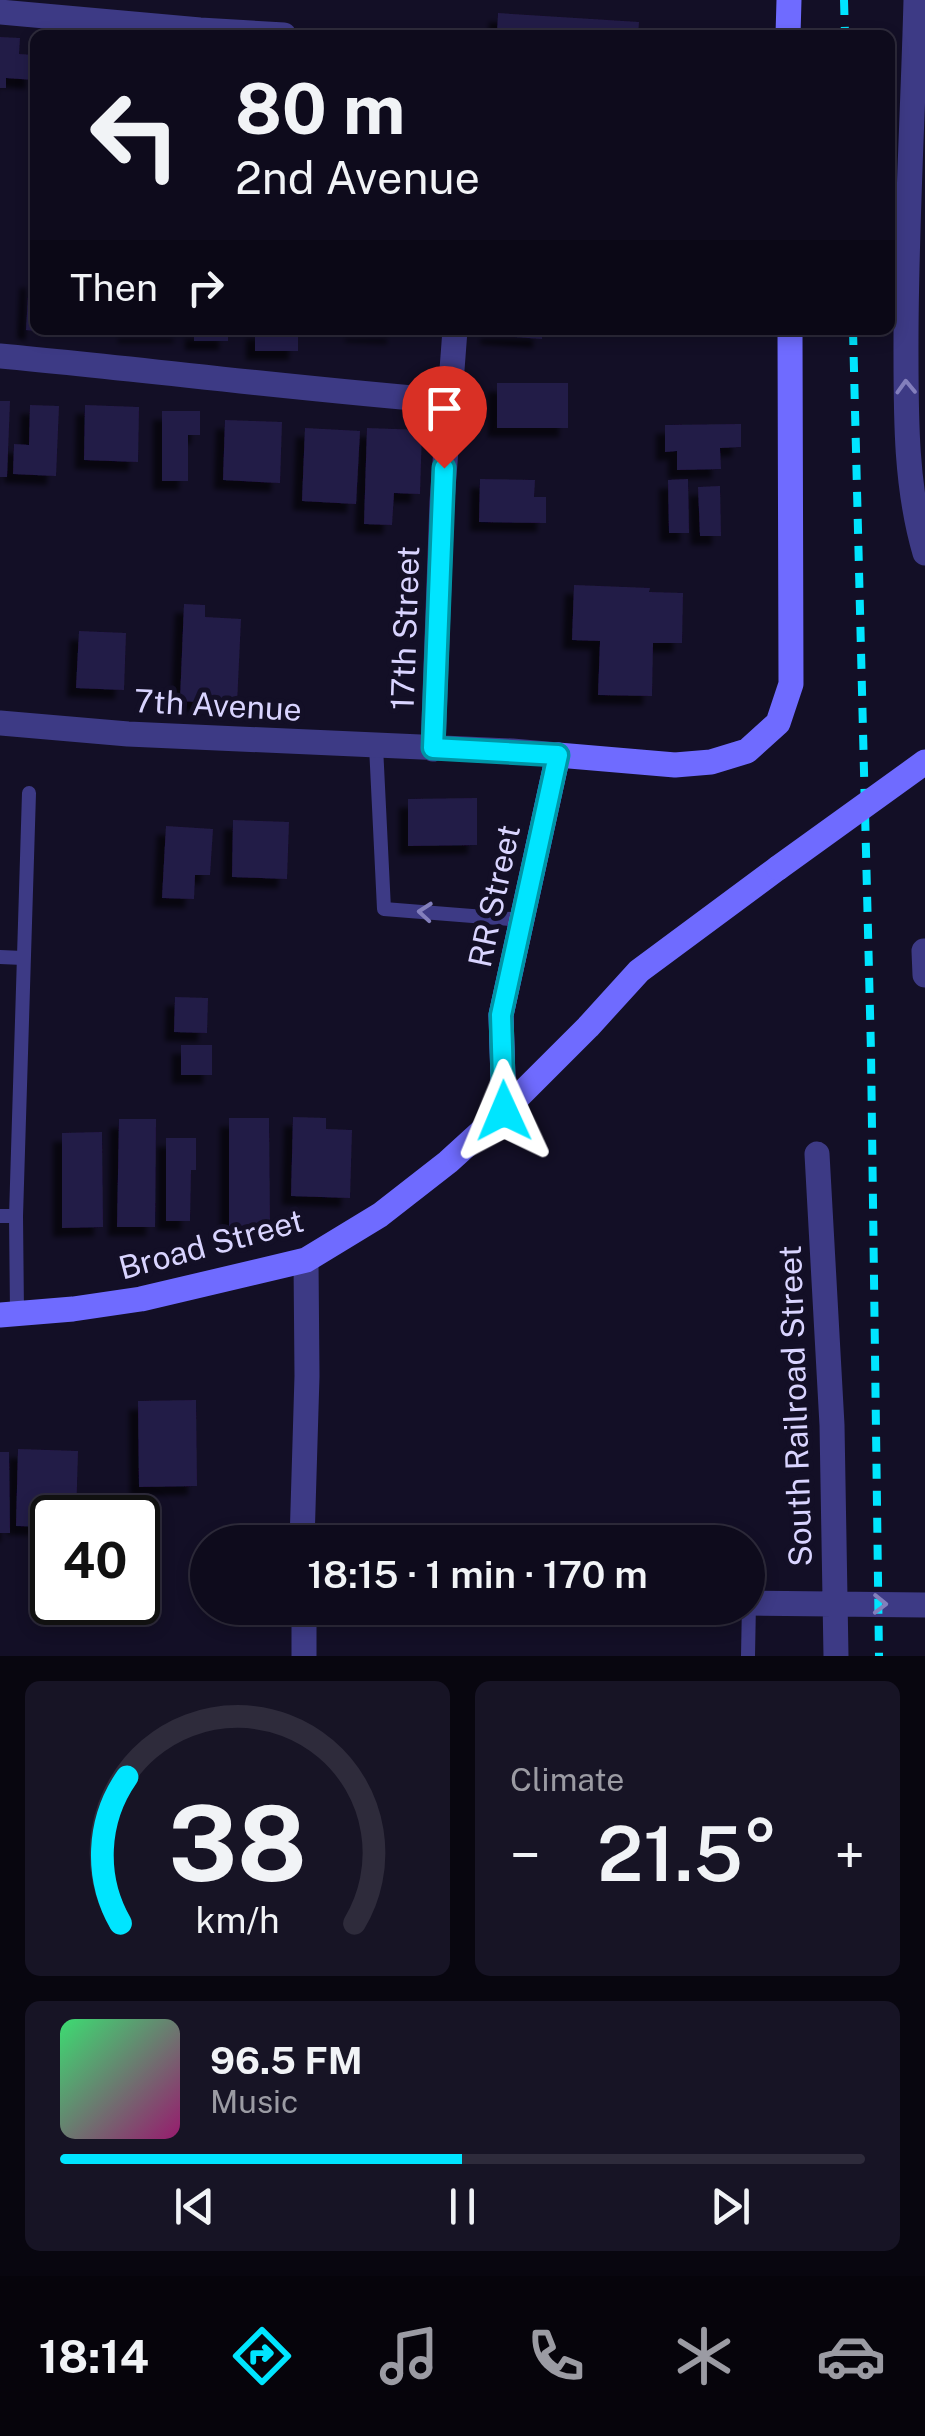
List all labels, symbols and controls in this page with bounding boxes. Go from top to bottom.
text: 80 m [235,67,405,150]
icon: left [70,70,200,200]
text: 2nd Avenue [235,151,480,204]
icon: right [178,260,233,315]
text: Then [70,265,158,310]
pin [402,366,487,469]
one-way arrow [896,379,917,395]
icon: arrive [417,381,472,436]
street label: 17th Street [384,545,426,711]
street label: 7th Avenue [133,682,303,728]
street label: RR Street [461,821,527,971]
one-way arrow [416,901,432,923]
position arrow [452,1059,556,1163]
street label: Broad Street [115,1202,307,1286]
street label: South Railroad Street [771,1245,819,1567]
speed limit sign: 40 [30,1495,160,1625]
text: 18:15 · 1 min · 170 m [307,1552,648,1597]
one-way arrow [872,1594,888,1615]
text: Climate [510,1761,624,1798]
text: 38 [168,1782,307,1904]
text: 21.5° [597,1810,778,1898]
text: − [510,1823,541,1887]
text: + [834,1823,865,1887]
text: km/h [195,1899,280,1941]
text: 96.5 FM [210,2038,363,2083]
text: Music [210,2083,298,2120]
icon: previous [167,2179,222,2234]
icon: pause [435,2179,490,2234]
icon: next [703,2179,758,2234]
icon: directions [227,2321,297,2391]
icon: music [374,2321,444,2391]
icon: phone [521,2321,591,2391]
icon: climate [669,2321,739,2391]
icon: car [816,2321,886,2391]
text: 18:14 [39,2330,149,2383]

